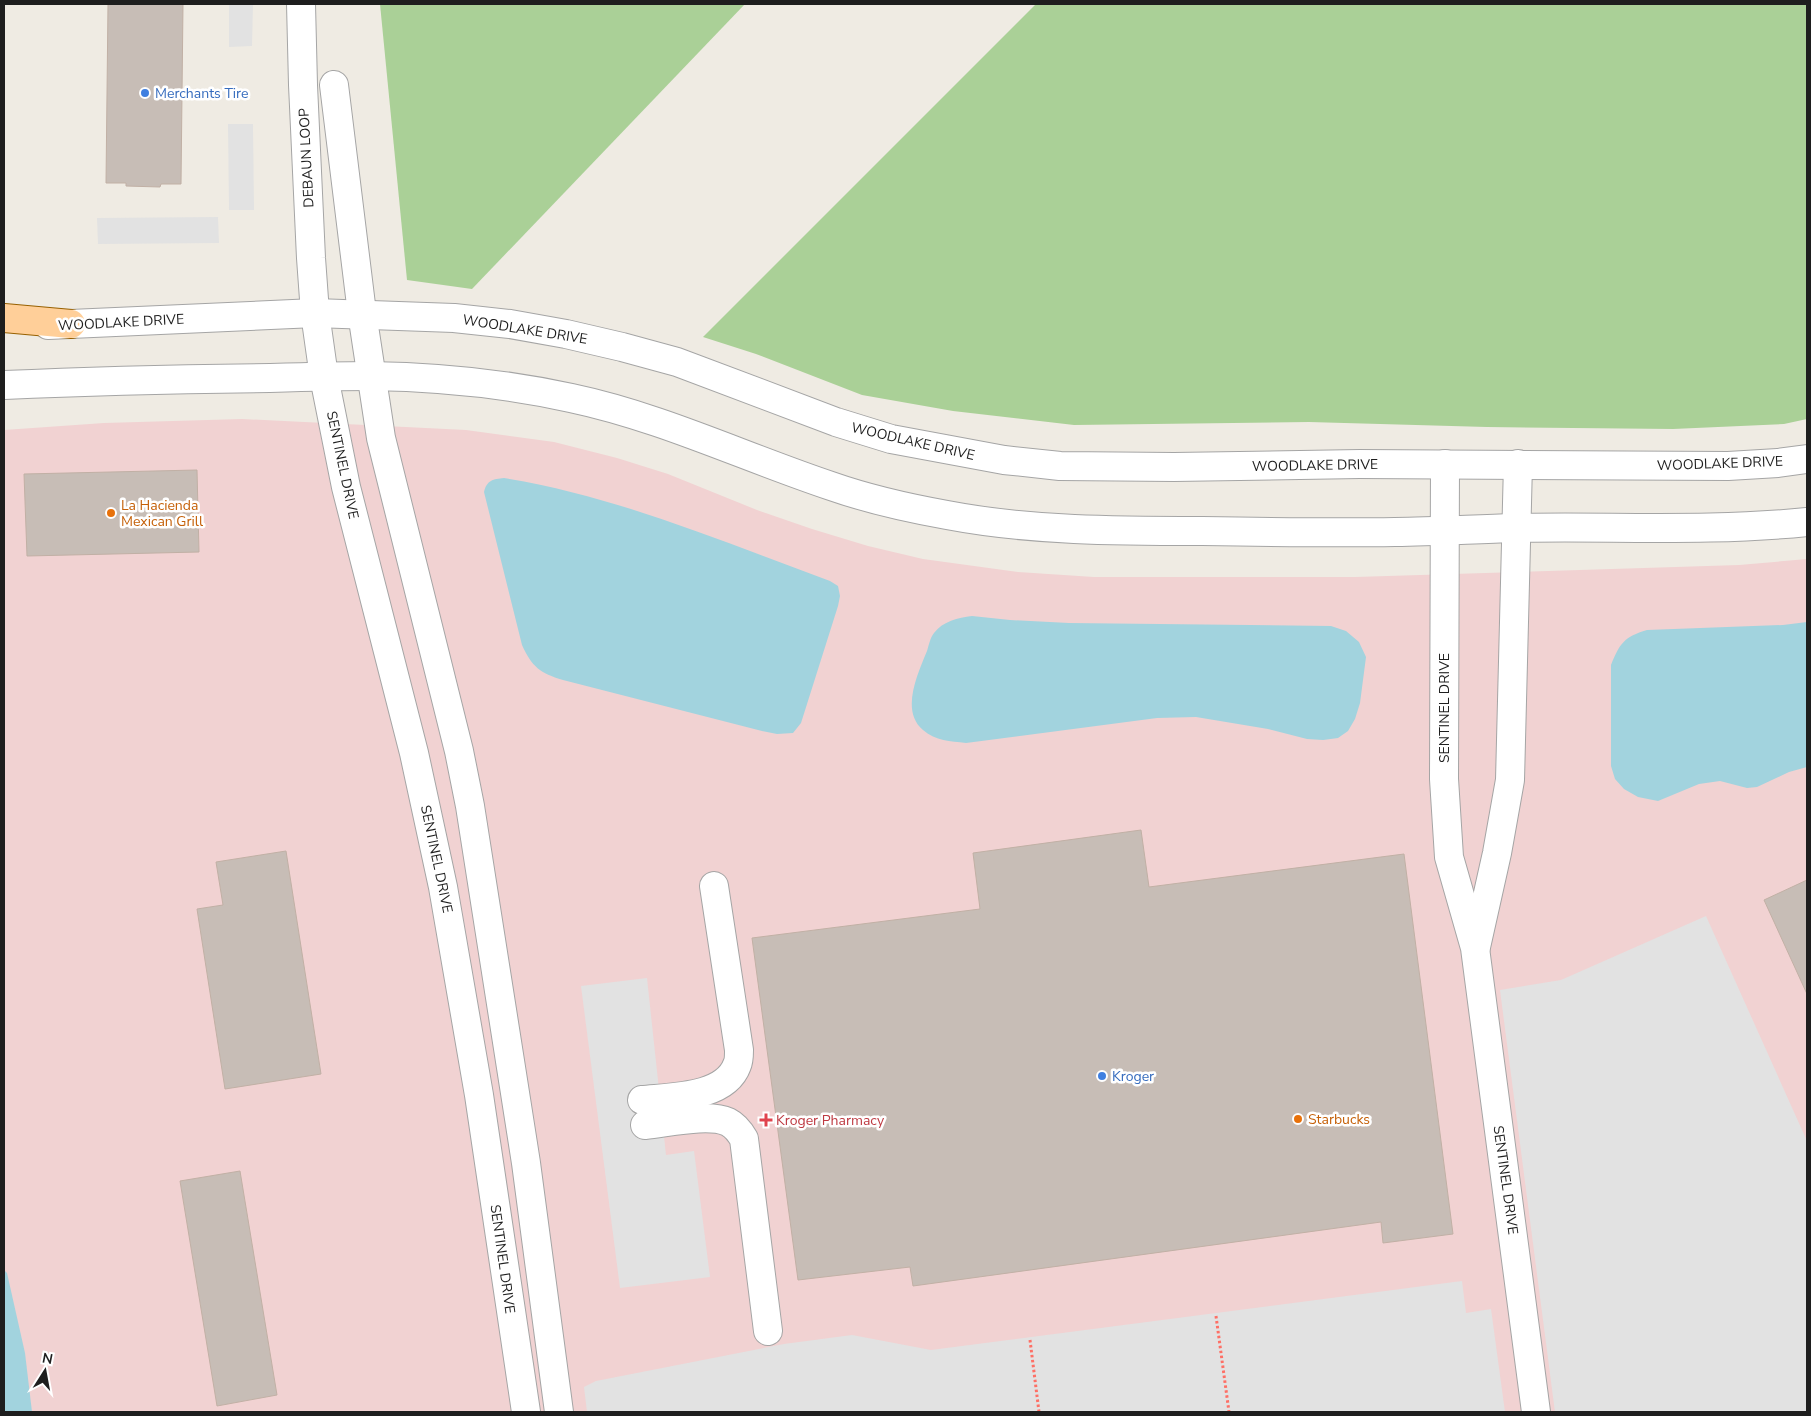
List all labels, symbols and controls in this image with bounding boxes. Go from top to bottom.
place label: Merchants Tire [155,84,248,103]
marker: Merchants Tire [139,87,151,99]
street label: DEBAUN LOOP [294,108,319,208]
street label: WOODLAKE DRIVE [57,310,185,335]
street label: WOODLAKE DRIVE [461,310,589,349]
street label: SENTINEL DRIVE [322,409,363,521]
street label: WOODLAKE DRIVE [849,418,977,465]
street label: WOODLAKE DRIVE [1657,452,1783,475]
street label: WOODLAKE DRIVE [1252,455,1378,476]
place label: La Hacienda Mexican Grill [121,496,204,531]
marker: La Hacienda Mexican Grill [105,507,117,519]
street label: SENTINEL DRIVE [1435,653,1454,763]
street label: SENTINEL DRIVE [416,803,457,915]
place label: Kroger [1112,1067,1154,1086]
marker: Kroger [1096,1070,1108,1082]
place label: Starbucks [1308,1110,1370,1129]
place label: Kroger Pharmacy [776,1111,885,1130]
marker: Starbucks [1292,1113,1304,1125]
marker: Kroger Pharmacy [760,1114,772,1126]
street label: SENTINEL DRIVE [1488,1124,1523,1236]
street label: SENTINEL DRIVE [485,1203,520,1315]
north arrow [20,1346,70,1396]
text: N [40,1348,54,1369]

